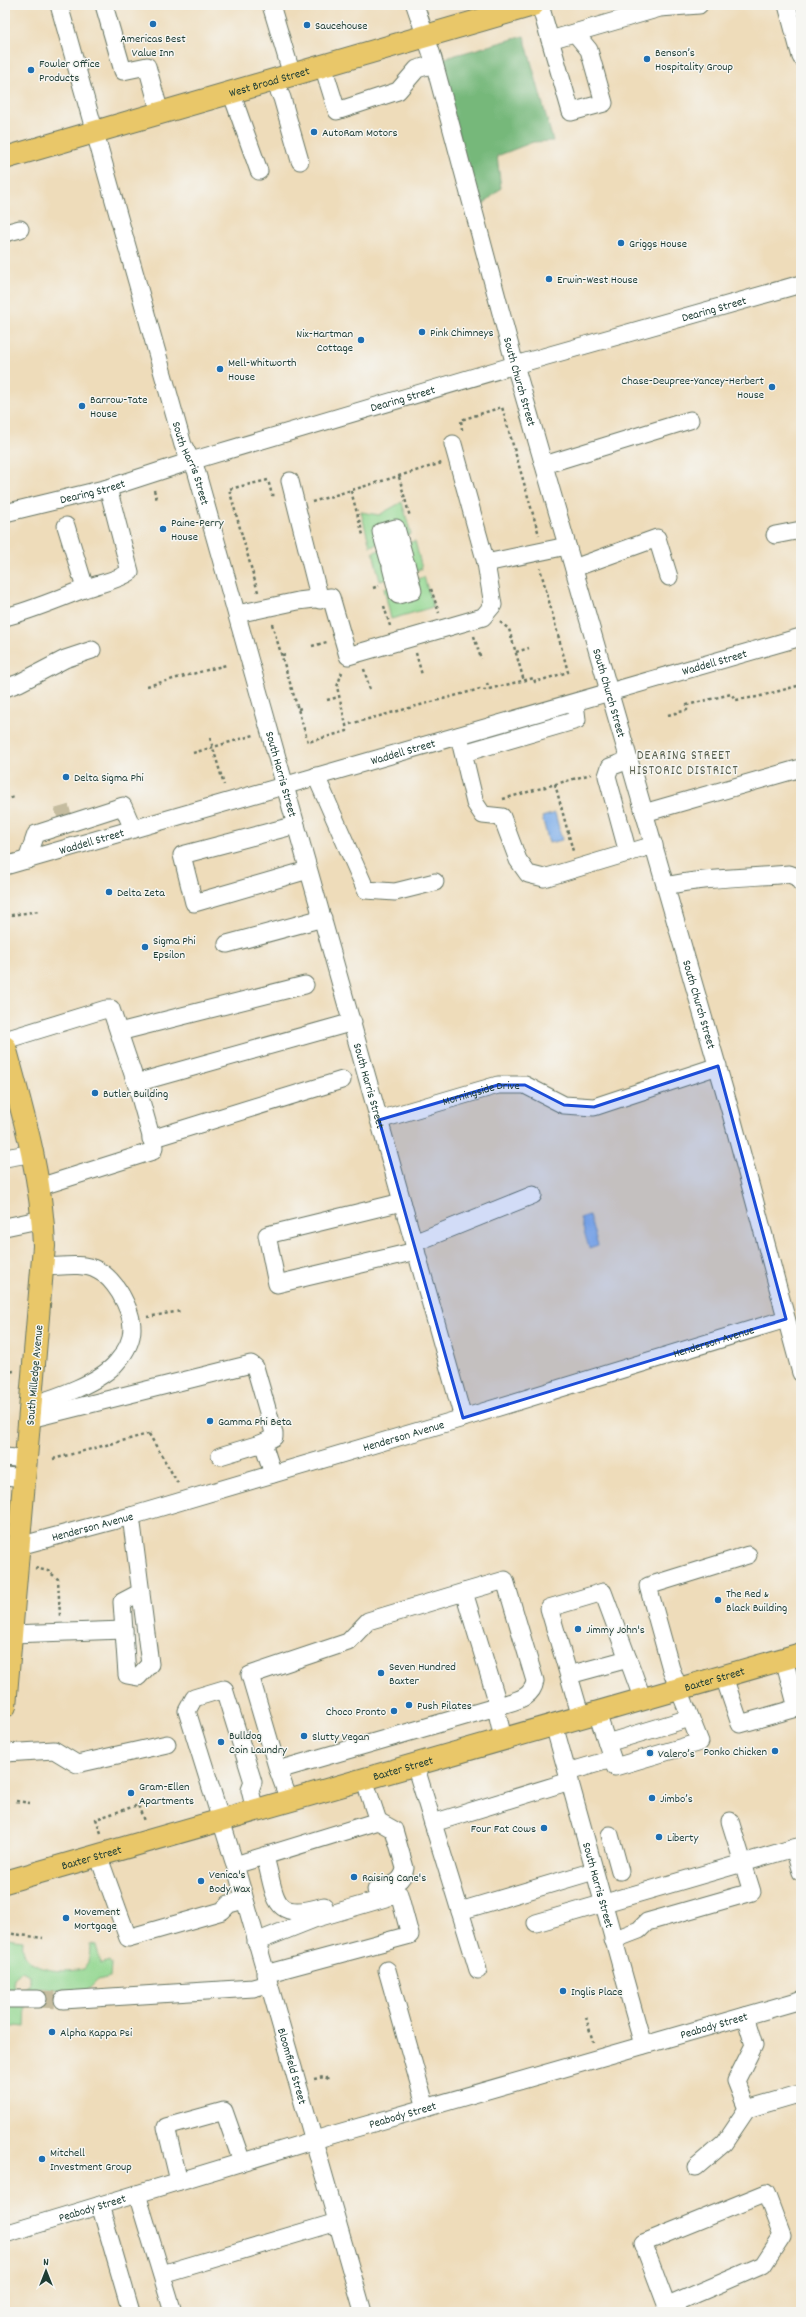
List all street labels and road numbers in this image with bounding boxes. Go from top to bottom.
street label: West Broad Street [227,63,312,103]
street label: Dearing Street [680,293,749,327]
street label: South Church Street [498,336,539,429]
street label: Dearing Street [369,382,438,417]
street label: South Harris Street [167,420,213,508]
street label: Dearing Street [58,476,128,509]
street label: Waddell Street [680,646,750,681]
street label: South Church Street [587,647,629,740]
street label: South Harris Street [260,729,300,820]
street label: Waddell Street [369,735,438,770]
street label: Waddell Street [57,825,127,860]
street label: South Church Street [677,958,719,1052]
street label: South Harris Street [348,1041,388,1132]
street label: Morningside Drive [441,1078,520,1111]
street label: Henderson Avenue [671,1322,756,1363]
street label: South Milledge Avenue [23,1324,48,1426]
street label: Henderson Avenue [361,1417,447,1457]
street label: Henderson Avenue [50,1509,136,1547]
street label: Baxter Street [683,1663,748,1697]
street label: Baxter Street [371,1753,436,1786]
street label: South Harris Street [577,1840,617,1931]
street label: Baxter Street [60,1842,125,1875]
street label: Peabody Street [679,2009,750,2044]
street label: Bloomfield Street [272,2026,310,2107]
street label: Peabody Street [367,2098,439,2134]
street label: Peabody Street [57,2191,129,2227]

